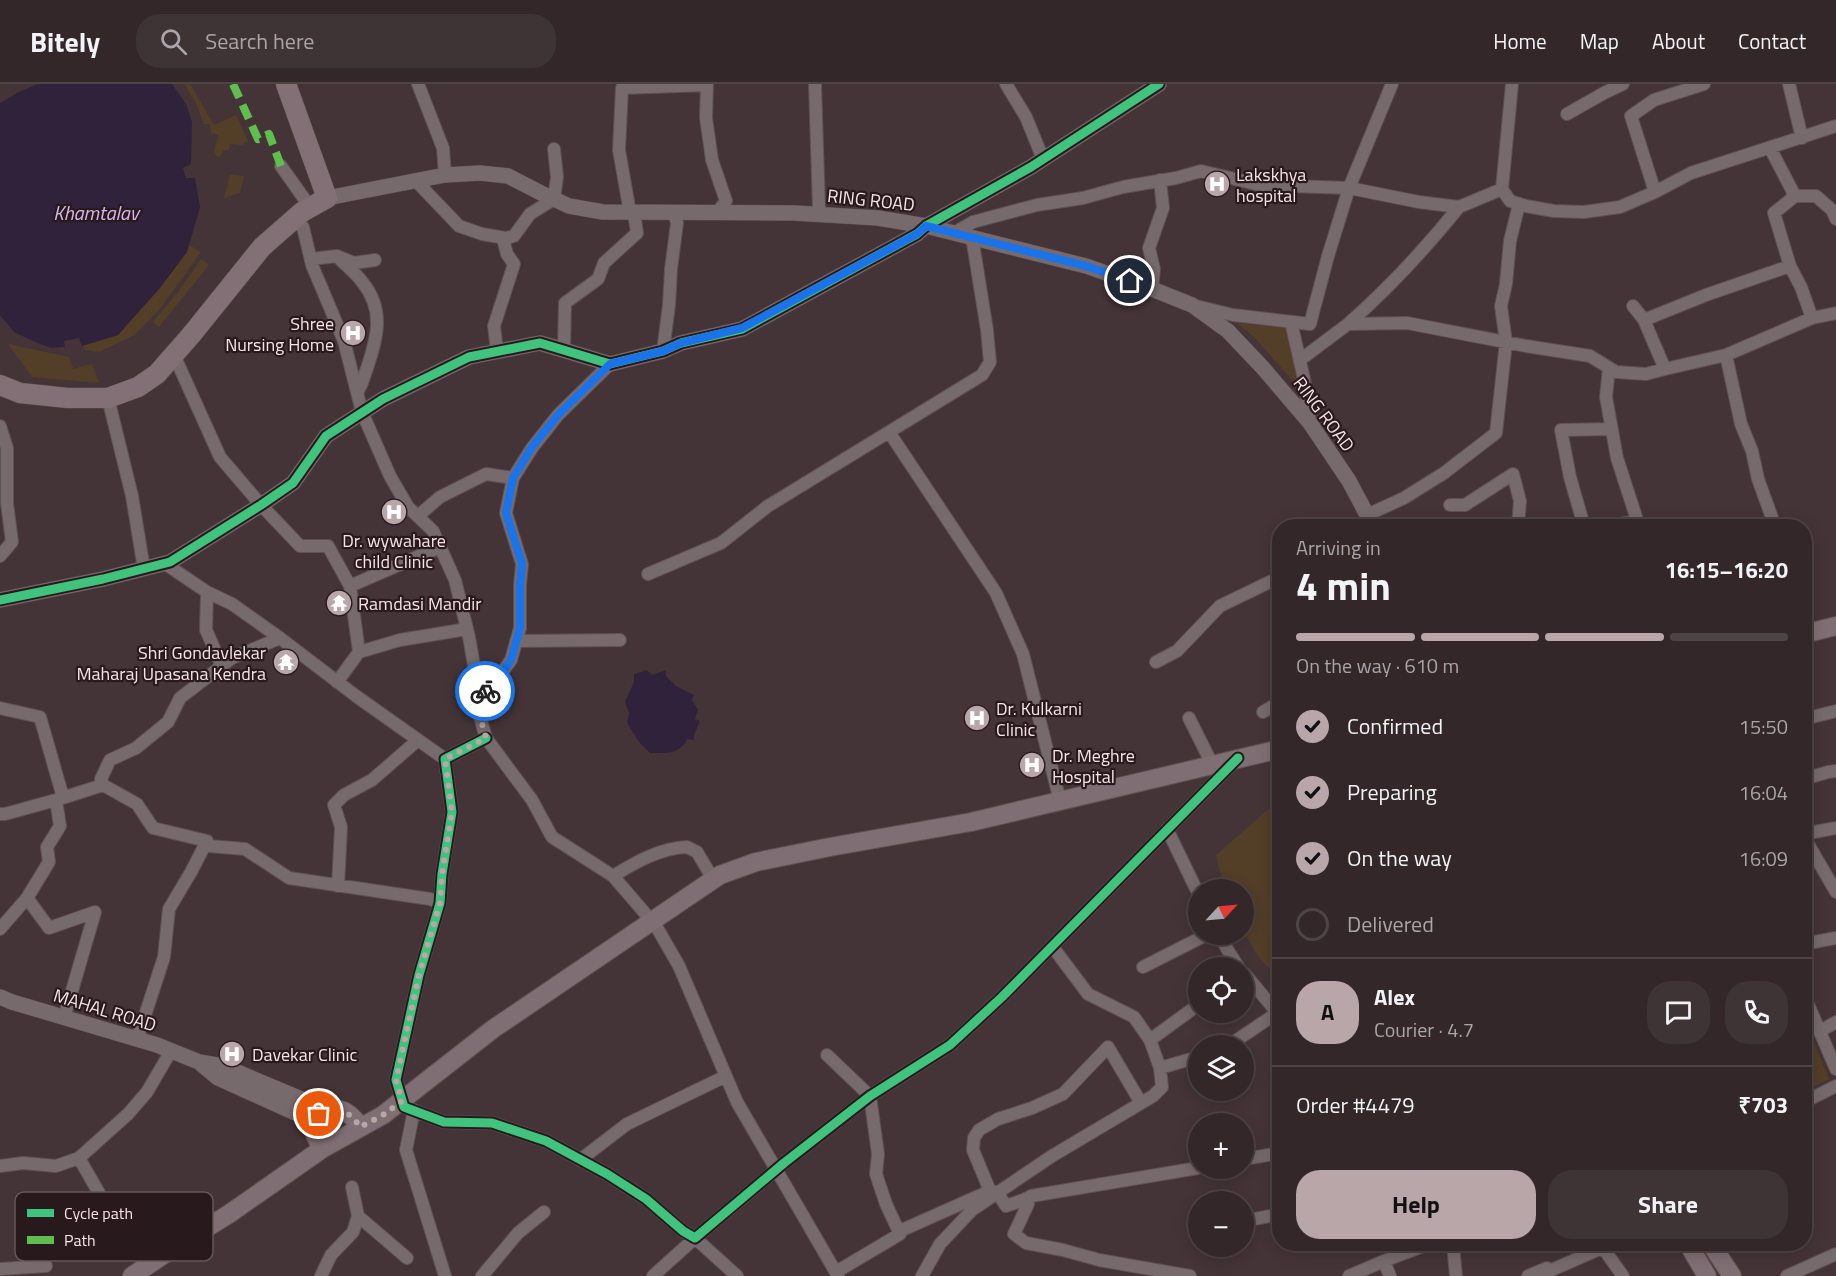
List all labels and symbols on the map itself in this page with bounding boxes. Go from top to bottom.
place label: Lakskhya hospital [1236,161,1306,209]
hospital icon: Lakskhya hospital [1202,169,1232,199]
street label: RING ROAD [826,182,916,218]
water label: Khamtalav [53,197,141,228]
pin [1104,255,1155,306]
place label: Shree Nursing Home [225,310,334,358]
hospital icon: Shree Nursing Home [338,318,368,348]
street label: RING ROAD [1287,371,1361,457]
hospital icon: Dr. wywahare child Clinic [379,497,409,527]
place label: Dr. wywahare child Clinic [342,527,446,575]
temple icon: Ramdasi Mandir [324,588,354,618]
place label: Ramdasi Mandir [358,590,481,617]
place label: Shri Gondavlekar Maharaj Upasana Kendra [76,639,266,687]
temple icon: Shri Gondavlekar Maharaj Upasana Kendra [271,647,301,677]
courier [455,661,515,721]
place label: Dr. Kulkarni Clinic [996,695,1082,743]
hospital icon: Dr. Kulkarni Clinic [962,703,992,733]
place label: Dr. Meghre Hospital [1052,742,1135,790]
hospital icon: Dr. Meghre Hospital [1017,750,1047,780]
north arrow [1188,879,1254,945]
street label: MAHAL ROAD [50,982,160,1038]
hospital icon: Davekar Clinic [217,1039,247,1069]
place label: Davekar Clinic [252,1041,357,1068]
pin [293,1088,344,1139]
legend [15,1192,213,1261]
text: Cycle path [64,1201,133,1225]
text: Path [64,1228,96,1252]

